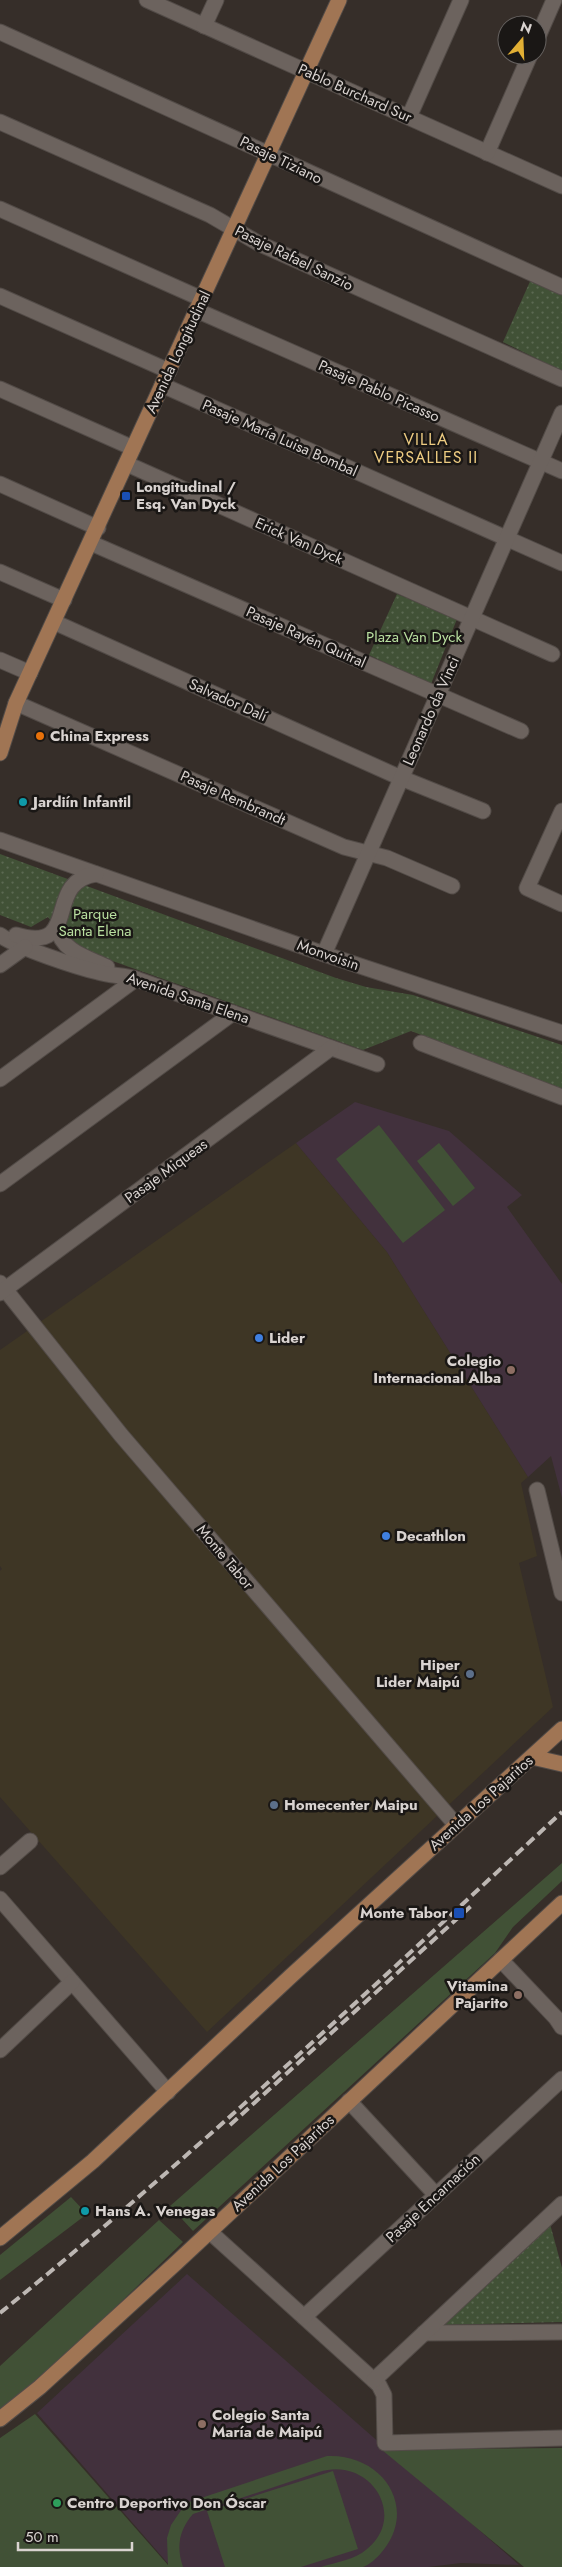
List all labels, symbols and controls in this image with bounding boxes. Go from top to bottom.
north arrow [497,15,547,65]
text: N [518,16,535,39]
street label: Pablo Burchard Sur [295,58,416,128]
street label: Pasaje Tiziano [236,131,326,189]
street label: Pasaje Rafael Sanzio [231,220,357,296]
street label: Avenida Longitudinal [140,287,216,417]
street label: Pasaje Pablo Picasso [315,354,443,428]
street label: Pasaje María Luisa Bombal [199,394,361,482]
district label: VILLA VERSALLES II [374,428,478,469]
place label: Longitudinal / Esq. Van Dyck [136,476,236,515]
marker: Longitudinal / Esq. Van Dyck [120,490,132,502]
street label: Erick Van Dyck [252,512,347,570]
street label: Pasaje Rayén Quitral [242,601,370,673]
park label: Plaza Van Dyck [366,626,462,648]
street label: Leonardo da Vinci [397,653,465,769]
street label: Salvador Dalí [185,673,272,728]
place label: China Express [50,725,149,747]
marker: China Express [34,730,46,742]
street label: Pasaje Rembrandt [177,765,289,831]
place label: Jardiín Infantil [30,791,131,813]
marker: Jardiín Infantil [17,796,29,808]
park label: Parque Santa Elena [58,903,132,942]
street label: Monvoisin [294,934,362,976]
street label: Avenida Santa Elena [124,967,252,1029]
street label: Pasaje Miqueas [120,1133,212,1209]
place label: Lider [269,1327,306,1349]
marker: Lider [253,1332,265,1344]
place label: Colegio Internacional Alba [373,1350,501,1389]
marker: Colegio Internacional Alba [505,1364,517,1376]
street label: Monte Tabor [191,1520,259,1595]
place label: Decathlon [396,1525,466,1547]
marker: Decathlon [380,1530,392,1542]
place label: Hiper Lider Maipú [376,1654,461,1693]
marker: Hiper Lider Maipú [464,1668,476,1680]
street label: Avenida Los Pajaritos [424,1750,538,1856]
place label: Homecenter Maipu [284,1794,418,1816]
marker: Homecenter Maipu [268,1799,280,1811]
place label: Monte Tabor [360,1902,449,1924]
marker: Monte Tabor [452,1906,466,1920]
place label: Vitamina Pajarito [446,1975,508,2014]
marker: Vitamina Pajarito [512,1989,524,2001]
street label: Avenida Los Pajaritos [227,2109,339,2217]
street label: Pasaje Encarnación [381,2148,485,2248]
place label: Hans A. Venegas [95,2200,216,2222]
marker: Hans A. Venegas [79,2205,91,2217]
place label: Colegio Santa María de Maipú [212,2404,322,2443]
marker: Colegio Santa María de Maipú [196,2418,208,2430]
place label: Centro Deportivo Don Óscar [67,2492,267,2514]
marker: Centro Deportivo Don Óscar [51,2497,63,2509]
scale bar [18,2520,131,2552]
text: 50 m [25,2526,59,2548]

